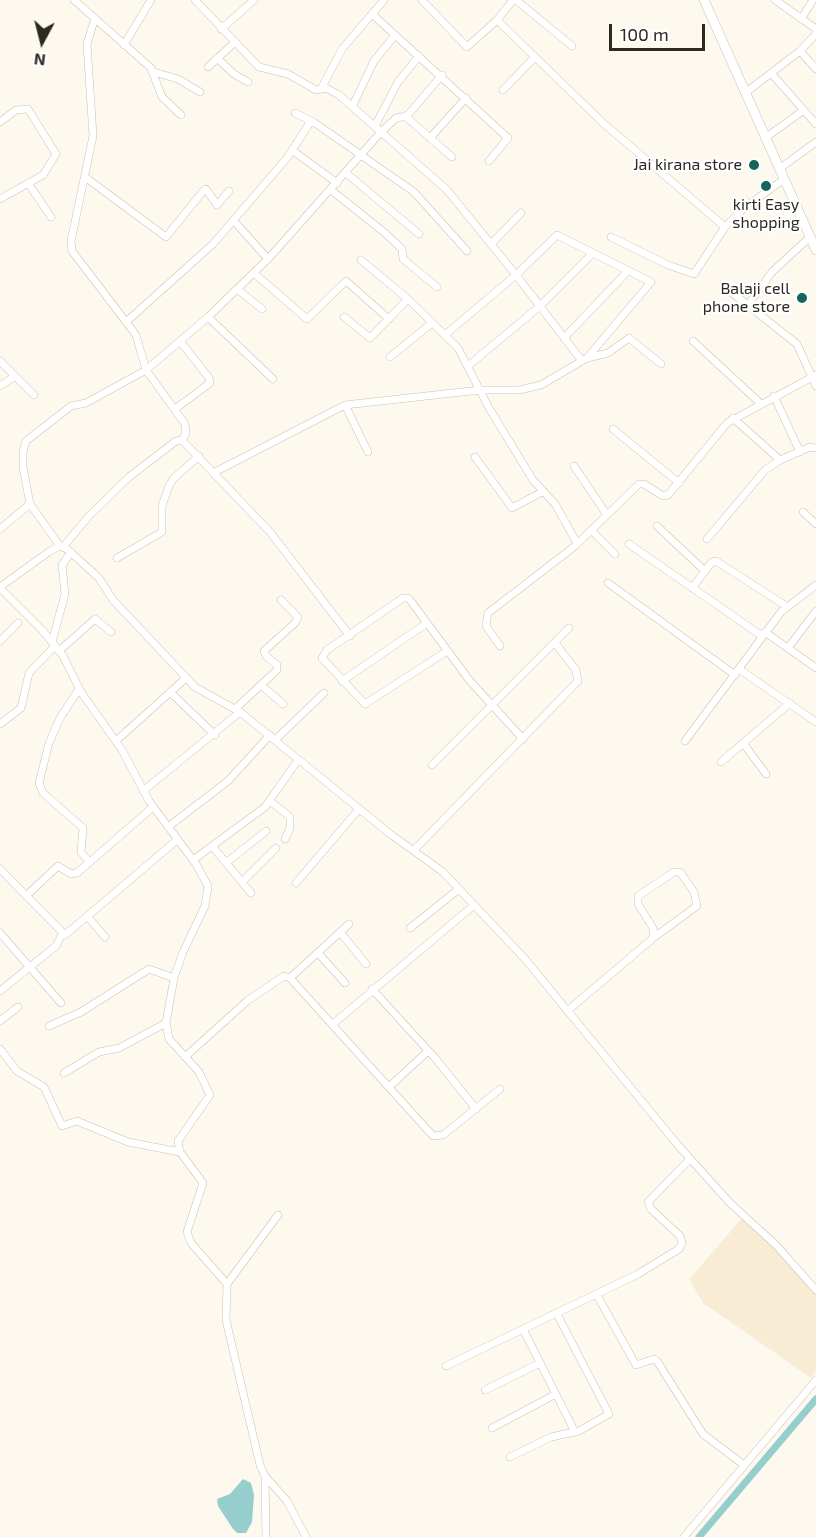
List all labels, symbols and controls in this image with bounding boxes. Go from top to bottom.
north arrow [12,12,72,72]
scale bar [612,12,708,50]
text: 100 m [620,23,669,45]
text: N [33,50,47,70]
place label: Jai kirana store [633,155,742,175]
marker: Jai kirana store [747,158,761,172]
marker: kirti Easy shopping [759,179,773,193]
place label: kirti Easy shopping [732,195,800,233]
place label: Balaji cell phone store [703,279,790,317]
marker: Balaji cell phone store [795,291,809,305]

